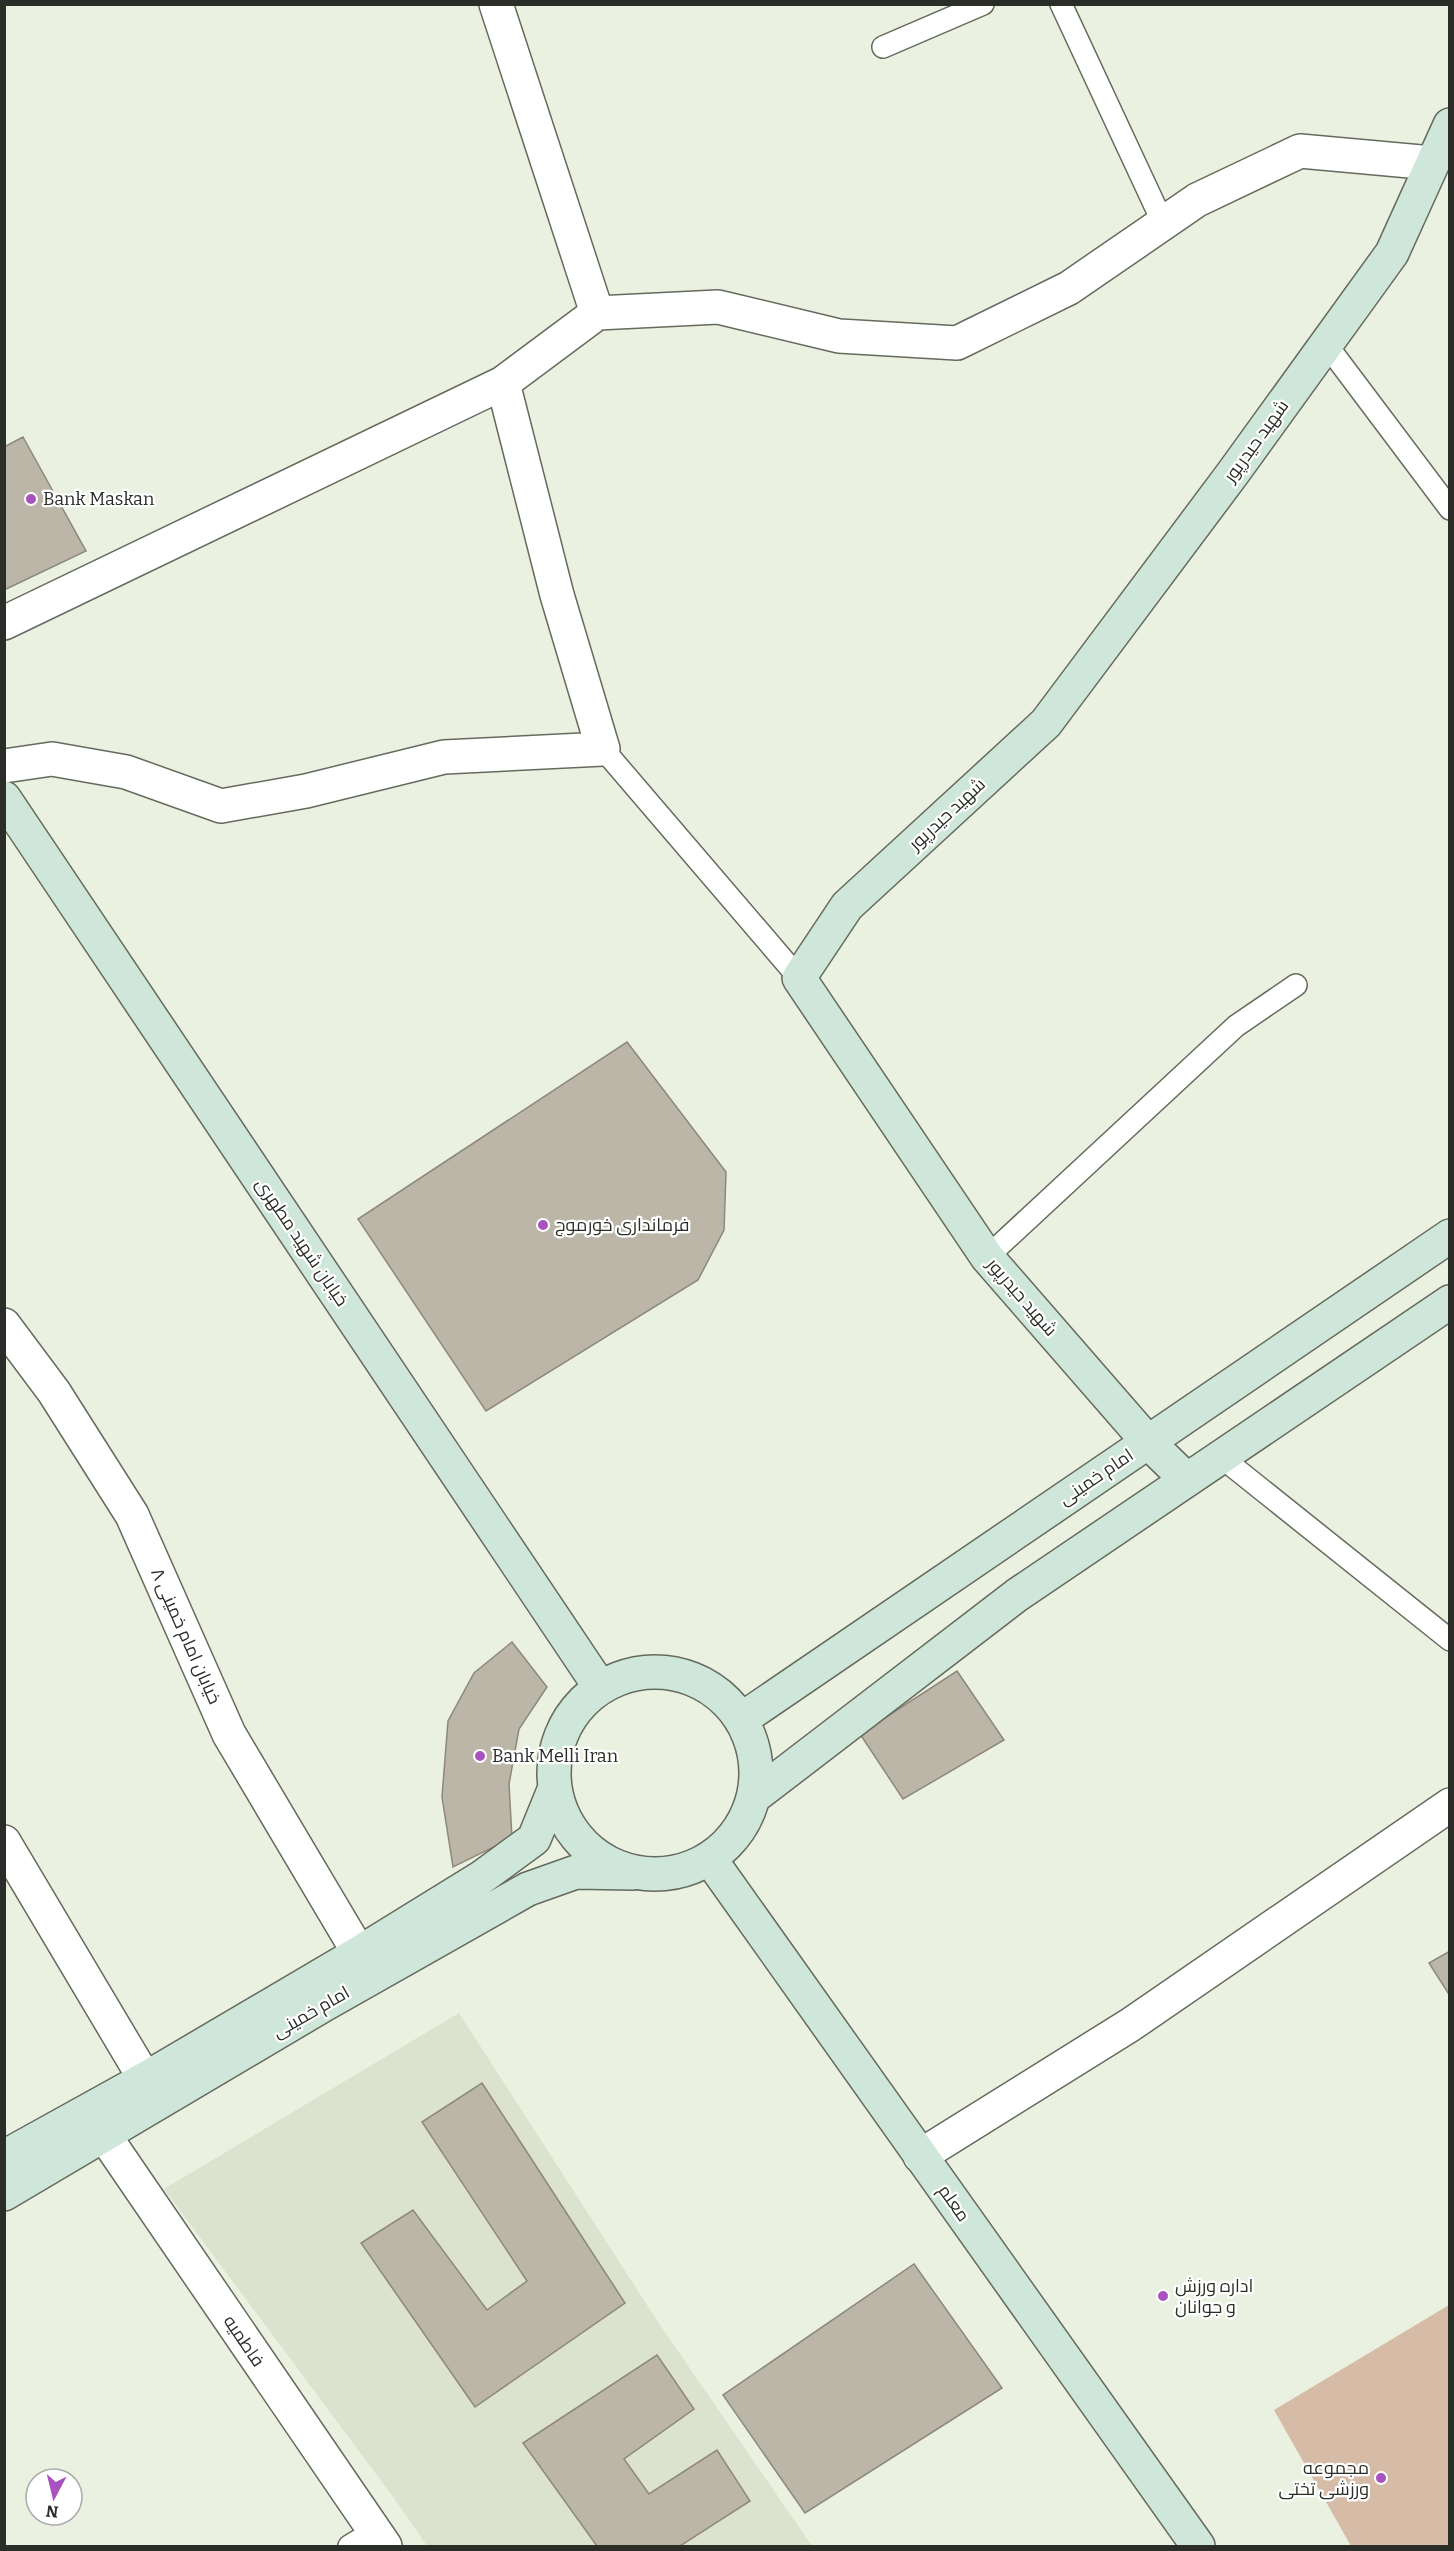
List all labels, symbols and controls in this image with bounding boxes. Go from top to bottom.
street label: شهید حیدرپور [1218,396,1294,488]
place label: Bank Maskan [43,488,155,510]
marker: Bank Maskan [24,492,38,506]
street label: شهید حیدرپور [904,773,990,856]
street label: خیابان شهید مطهری [251,1174,353,1310]
place label: فرمانداری خورموج [555,1214,689,1237]
marker: فرمانداری خورموج [536,1218,550,1232]
street label: شهید حیدرپور [981,1253,1062,1341]
street label: امام خمینی [1055,1444,1138,1511]
street label: خیابان امام خمینی ۸ [145,1565,226,1708]
place label: Bank Melli Iran [492,1745,619,1767]
marker: Bank Melli Iran [473,1749,487,1763]
street label: امام خمینی [269,1981,354,2044]
street label: معلم [933,2180,975,2226]
place label: اداره ورزش و جوانان [1175,2275,1253,2318]
marker: اداره ورزش و جوانان [1156,2289,1170,2303]
street label: فاطمیه [219,2311,269,2371]
place label: مجموعه ورزشی تختی [1278,2457,1369,2500]
north arrow [24,2467,84,2527]
marker: مجموعه ورزشی تختی [1374,2471,1388,2485]
text: N [45,2501,60,2522]

